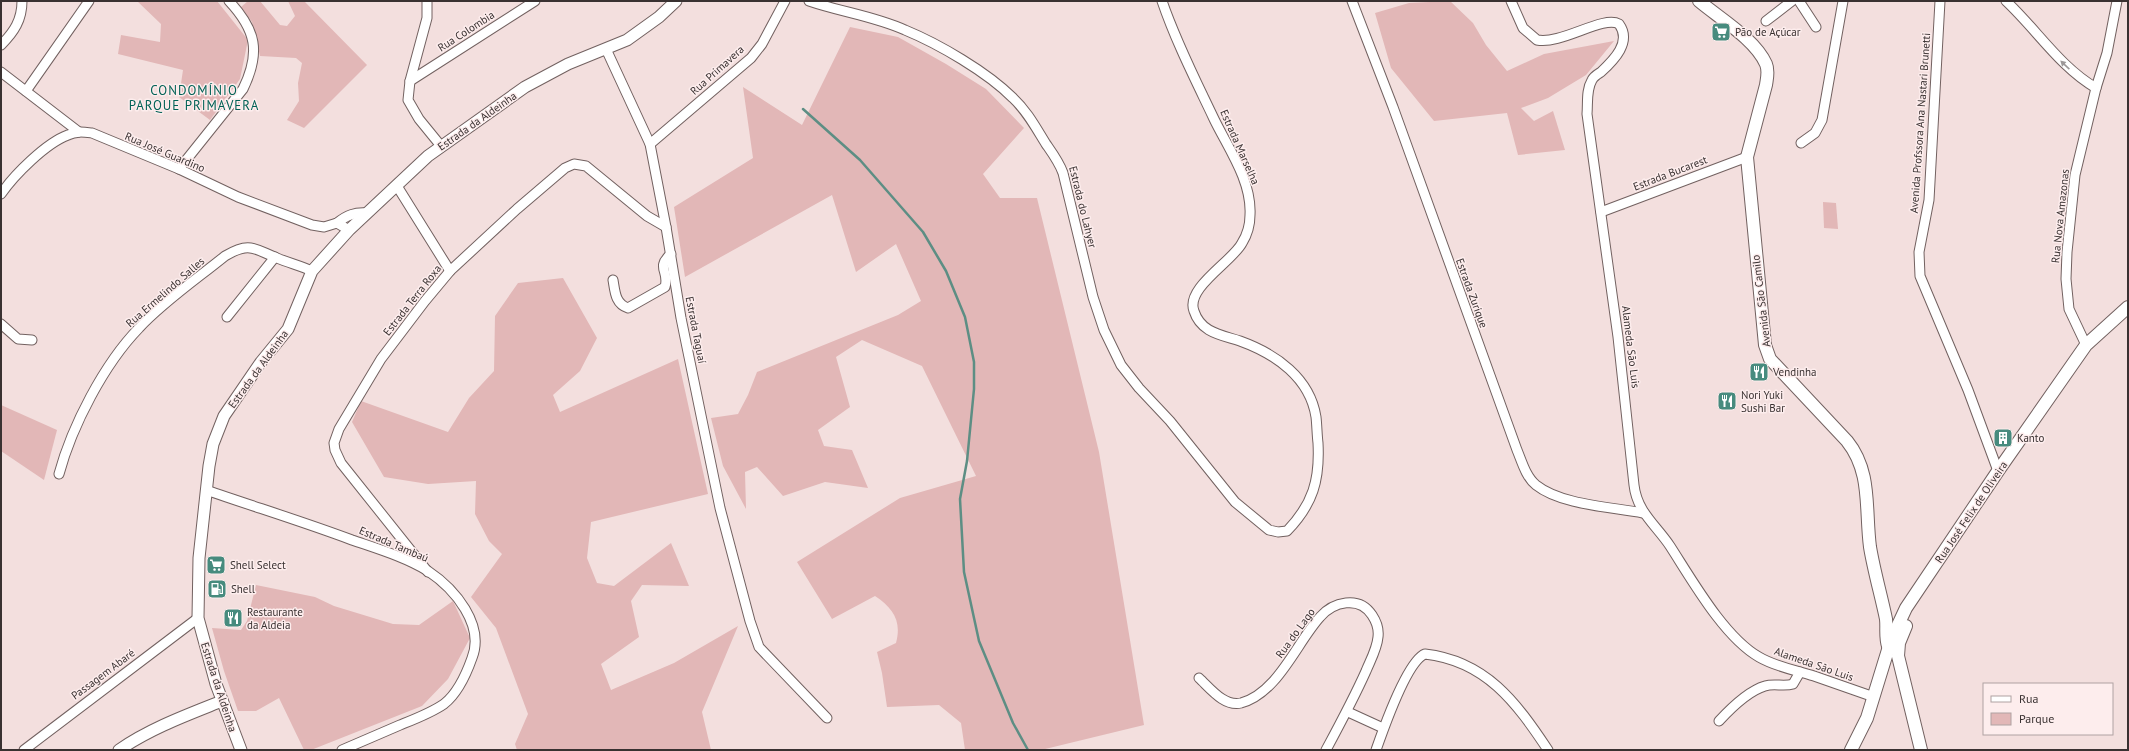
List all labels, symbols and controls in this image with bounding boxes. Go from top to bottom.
street label: Rua Colombia [435,7,497,55]
supermarket icon: Pão de Açúcar [1710,21,1732,43]
place label: Pão de Açúcar [1735,25,1801,39]
street label: Avenida Profssora Ana Nastari Brunetti [1907,32,1933,214]
street label: Rua Primavera [687,42,747,98]
one-way arrow [2060,60,2070,69]
district label: CONDOMÍNIO PARQUE PRIMAVERA [129,82,259,114]
street label: Estrada da Aldeinha [435,89,519,153]
street label: Estrada Marselha [1217,107,1263,187]
street label: Rua José Guardino [123,129,207,175]
street label: Estrada Bucarest [1631,152,1709,194]
street label: Estrada do Lahyer [1066,165,1100,250]
street label: Rua Nova Amazonas [2048,168,2072,264]
street label: Rua Ermelindo Salles [123,254,208,330]
street label: Avenida São Camilo [1748,254,1774,348]
street label: Estrada Zurique [1453,256,1491,330]
street label: Estrada Terra Roxa [380,262,444,338]
street label: Estrada Taguaí [683,295,709,365]
street label: Alameda São Luis [1619,305,1643,389]
street label: Estrada da Aldeinha [225,327,291,411]
restaurant icon: Vendinha [1748,361,1770,383]
place label: Vendinha [1772,365,1817,379]
place label: Nori Yuki Sushi Bar [1741,388,1785,415]
restaurant icon: Nori Yuki Sushi Bar [1716,390,1738,412]
building icon: Kanto [1992,427,2014,449]
place label: Kanto [2017,431,2044,445]
street label: Rua José Felix de Oliveira [1932,458,2010,566]
street label: Estrada Tambaú [357,523,431,565]
supermarket icon: Shell Select [205,554,227,576]
place label: Shell Select [230,558,286,572]
fuel station icon: Shell [206,578,228,600]
place label: Shell [231,582,256,596]
place label: Restaurante da Aldeia [247,605,303,632]
street label: Rua do Lago [1272,605,1318,661]
restaurant icon: Restaurante da Aldeia [222,607,244,629]
street label: Estrada da Aldeinha [198,640,240,734]
street label: Alameda São Luis [1772,644,1856,684]
street label: Passagem Abaré [68,645,138,702]
legend [1983,683,2113,735]
text: Rua [2019,691,2038,706]
text: Parque [2019,711,2054,726]

